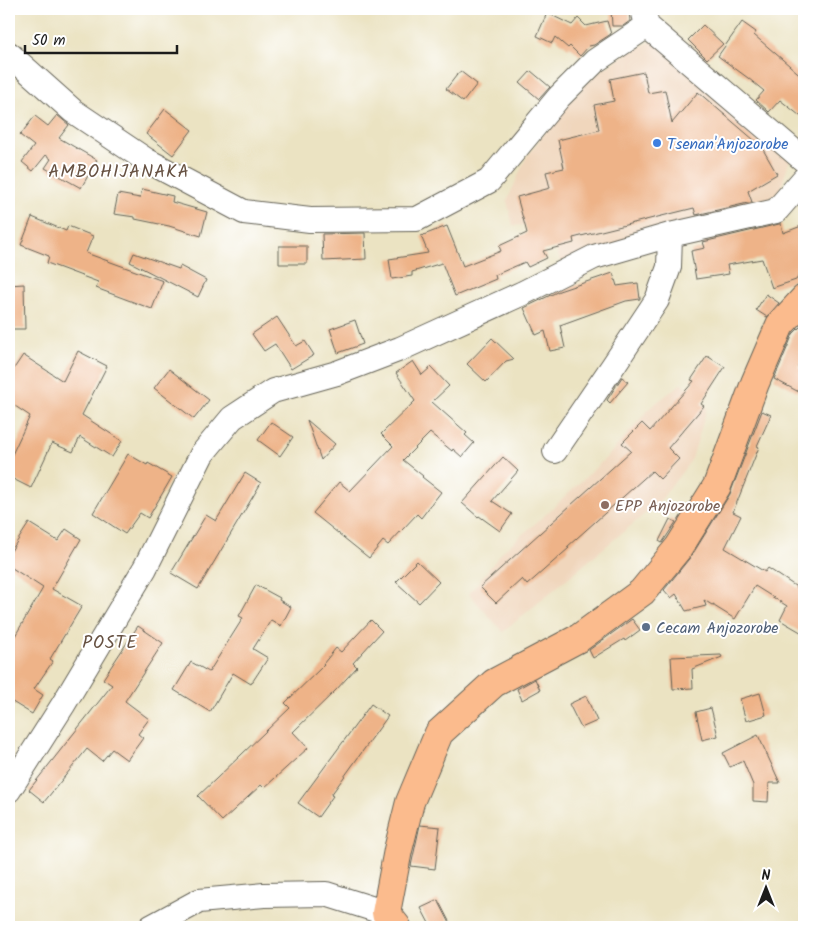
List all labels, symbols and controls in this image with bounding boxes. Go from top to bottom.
scale bar [25,22,178,54]
text: 50 m [32,29,66,53]
place label: Tsenan'Anjozorobe [667,132,788,157]
marker: Tsenan'Anjozorobe [651,137,663,149]
district label: AMBOHIJANAKA [48,158,190,187]
place label: EPP Anjozorobe [615,494,720,519]
marker: EPP Anjozorobe [599,499,611,511]
place label: Cecam Anjozorobe [656,616,779,641]
marker: Cecam Anjozorobe [640,621,652,633]
district label: POSTE [82,629,138,658]
north arrow [740,864,790,914]
text: N [762,865,771,887]

